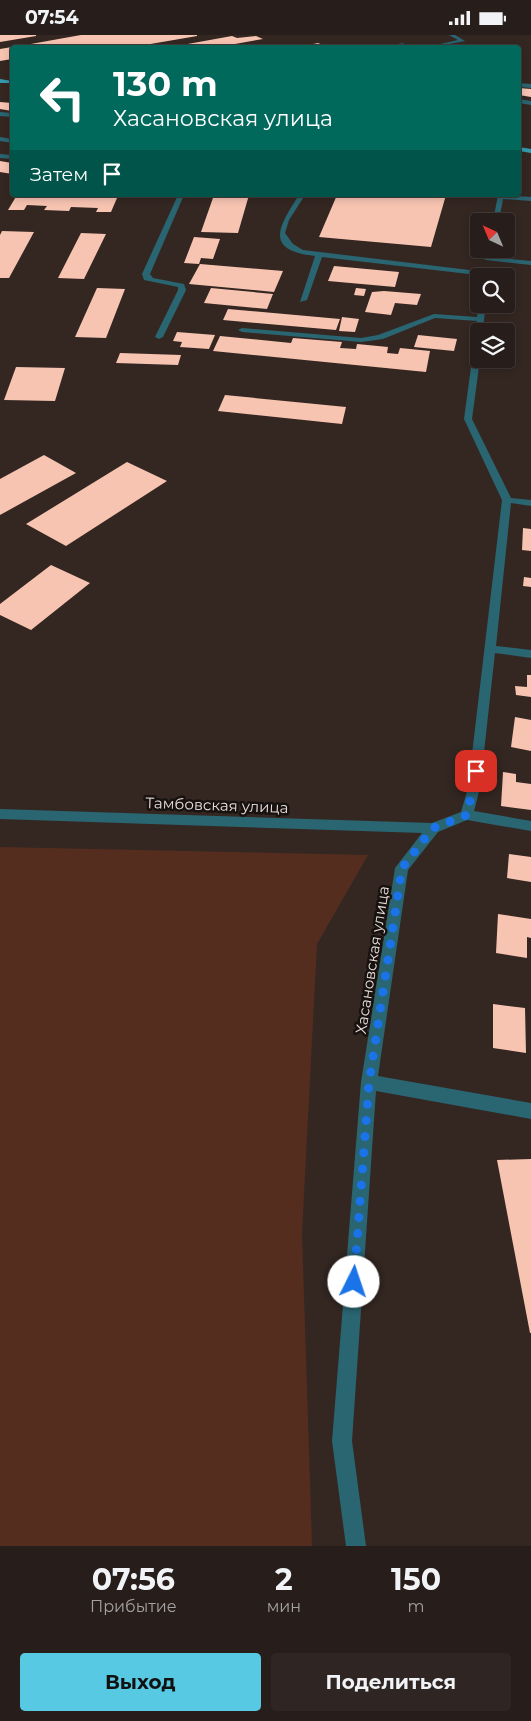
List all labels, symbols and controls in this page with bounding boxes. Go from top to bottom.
text: 07:54 [25,6,79,29]
text: 130 m [113,62,218,105]
icon: left [30,65,95,130]
text: Хасановская улица [113,105,333,132]
icon: arrive [98,160,126,188]
text: Затем [30,163,88,186]
north arrow [470,213,515,257]
map controls [470,213,515,368]
button: search [470,268,515,313]
button: layers [470,323,515,368]
pin [455,750,497,792]
icon: arrive [462,757,490,785]
street label: Тамбовская улица [145,793,289,817]
street label: Хасановская улица [351,885,393,1035]
position arrow [327,1255,379,1307]
text: 07:56 [92,1561,175,1598]
text: 2 [275,1561,293,1598]
text: 150 [391,1561,441,1598]
text: Прибытие [90,1597,177,1616]
text: мин [267,1597,301,1616]
text: m [408,1597,425,1616]
button: Выход [20,1653,261,1711]
button: Поделиться [271,1653,511,1711]

